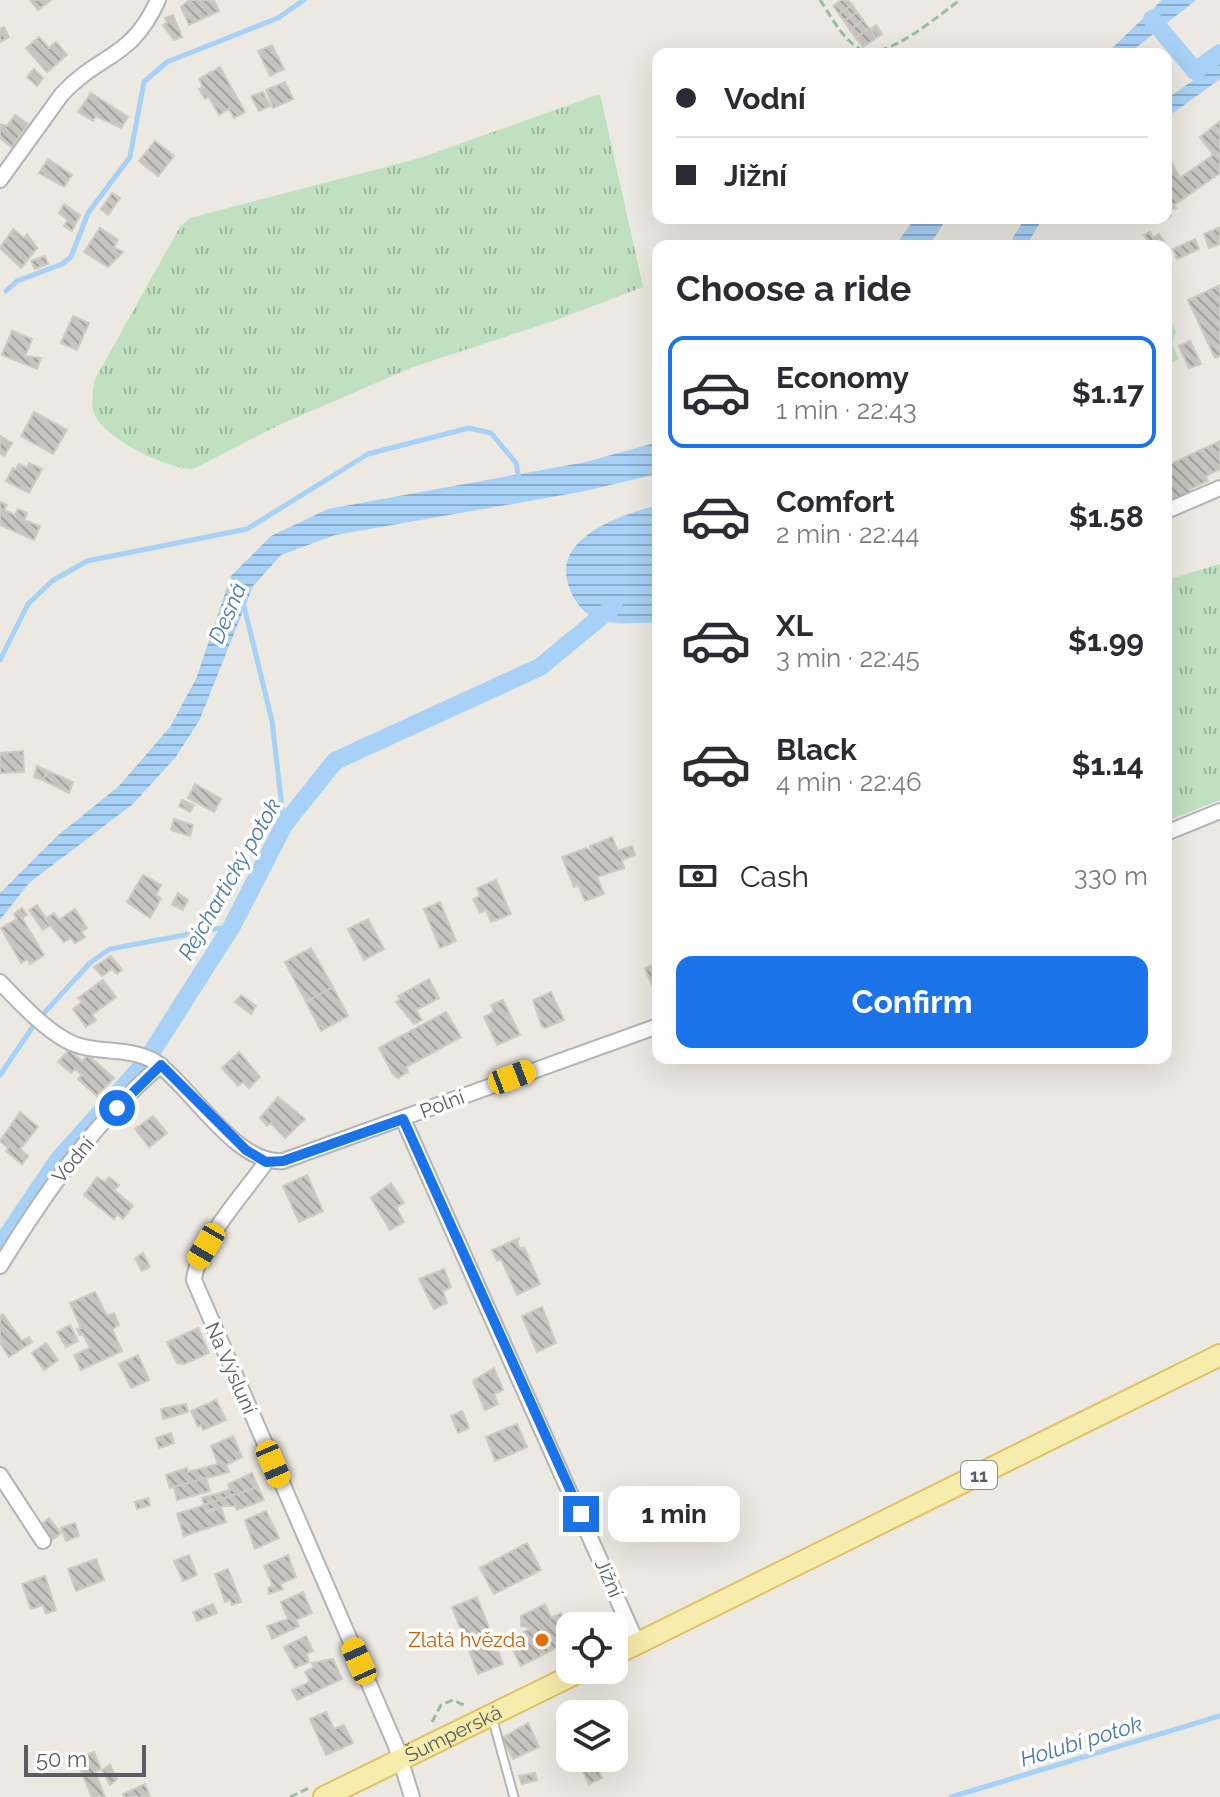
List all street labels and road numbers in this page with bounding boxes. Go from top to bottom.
street label: Polní [416,1084,468,1123]
street label: Vodní [47,1132,100,1188]
street label: Na Výsluní [200,1319,262,1418]
road number: 11 [961,1461,997,1489]
street label: Jižní [590,1555,628,1602]
street label: Šumperská [401,1700,506,1767]

